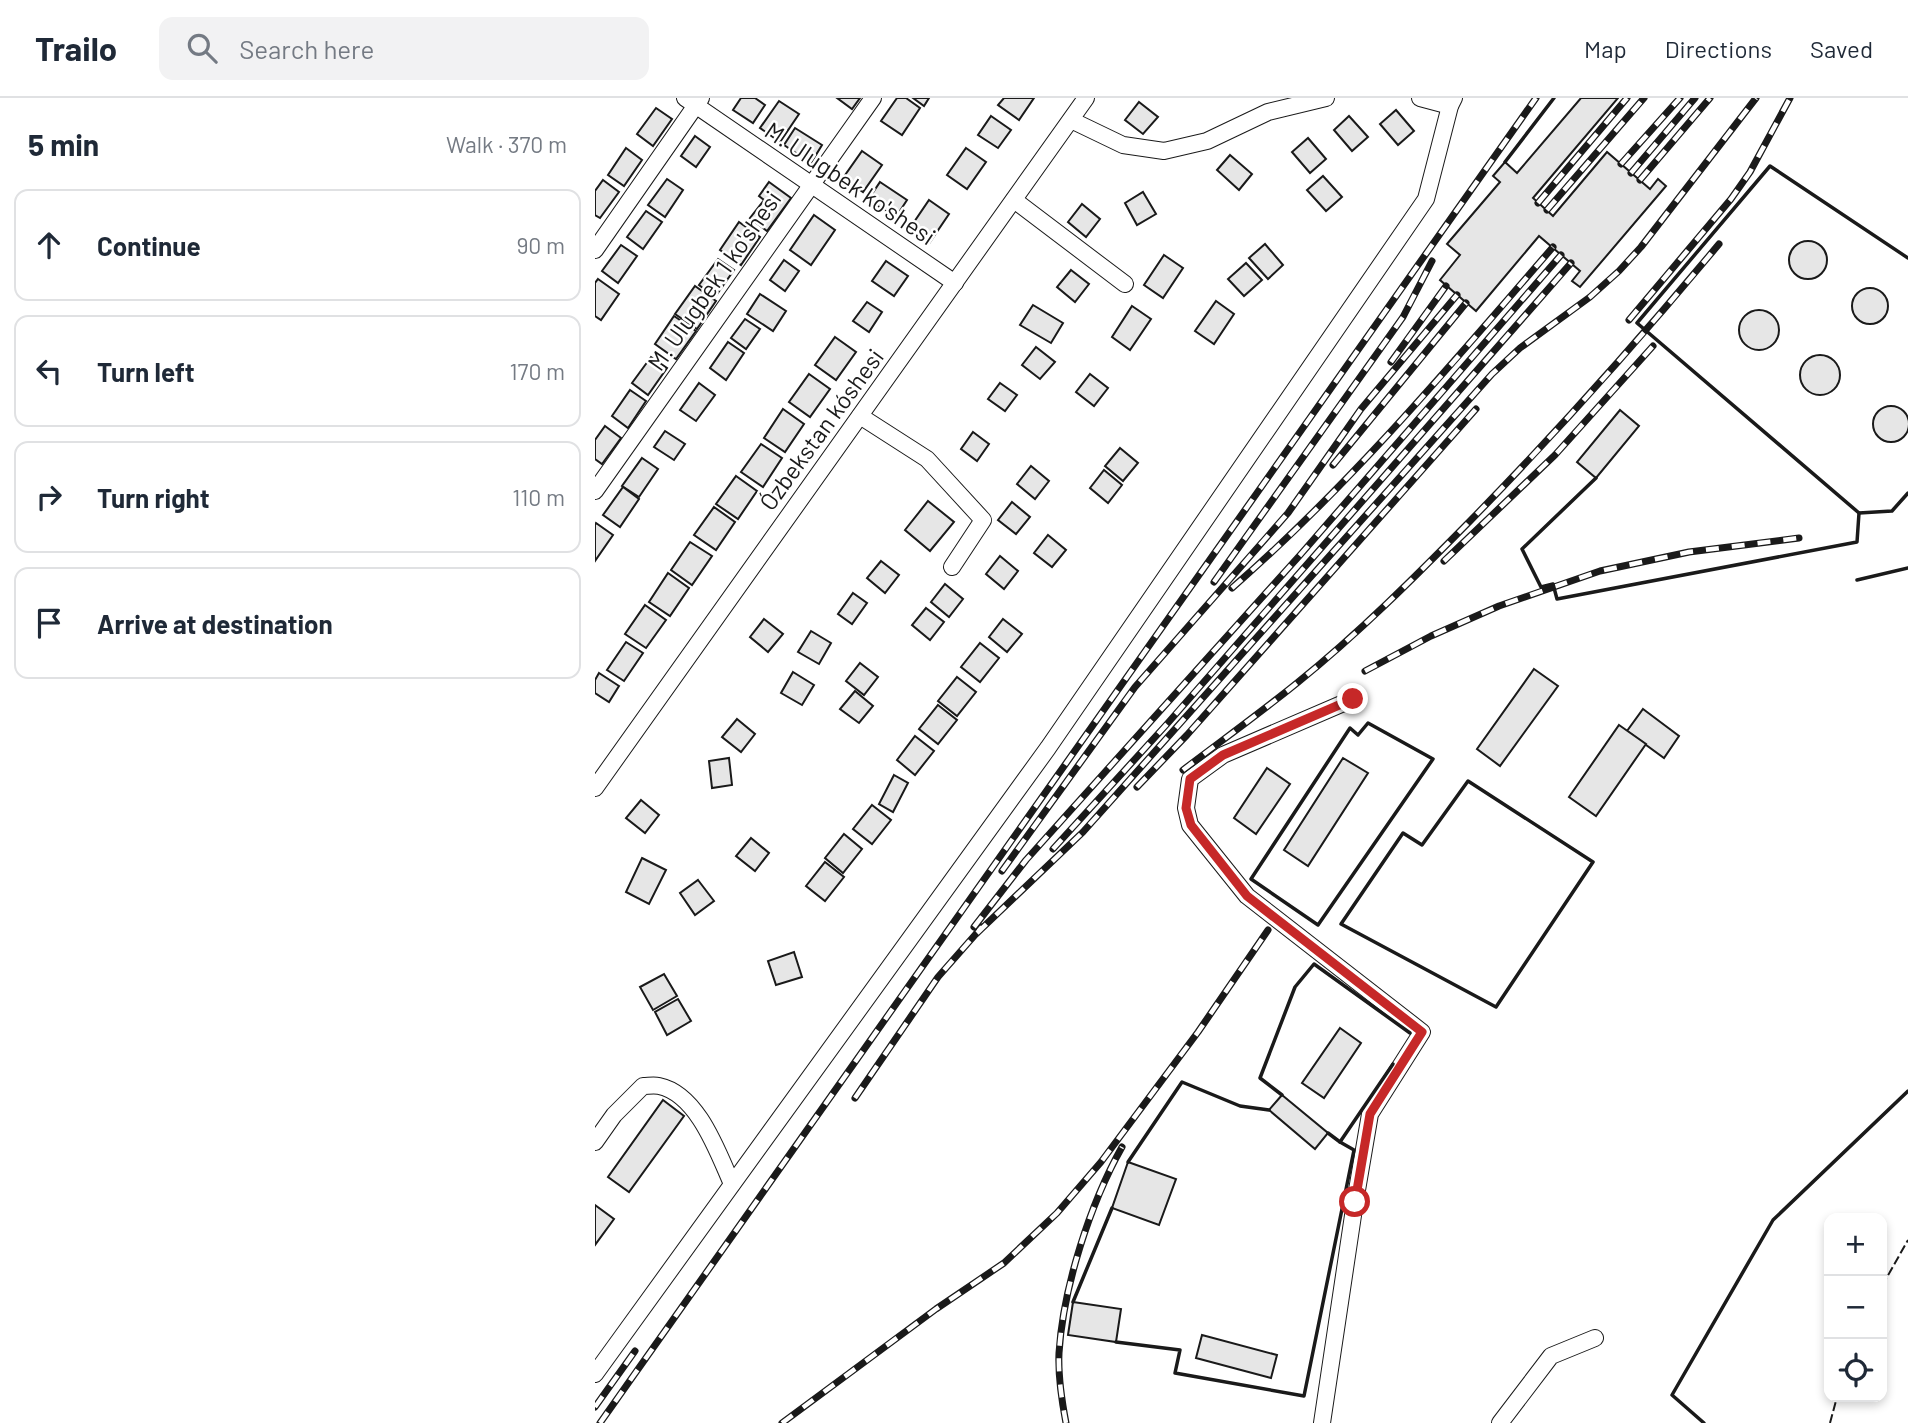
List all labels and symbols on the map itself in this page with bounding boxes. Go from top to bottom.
street label: M. Ulugbek ko'shesi [760,115,942,251]
street label: M. Ulugbek 1 ko'shesi [641,185,787,376]
street label: Ózbekstan kóshesi [752,343,889,516]
route end [1337,683,1368,714]
route start [1339,1186,1370,1217]

